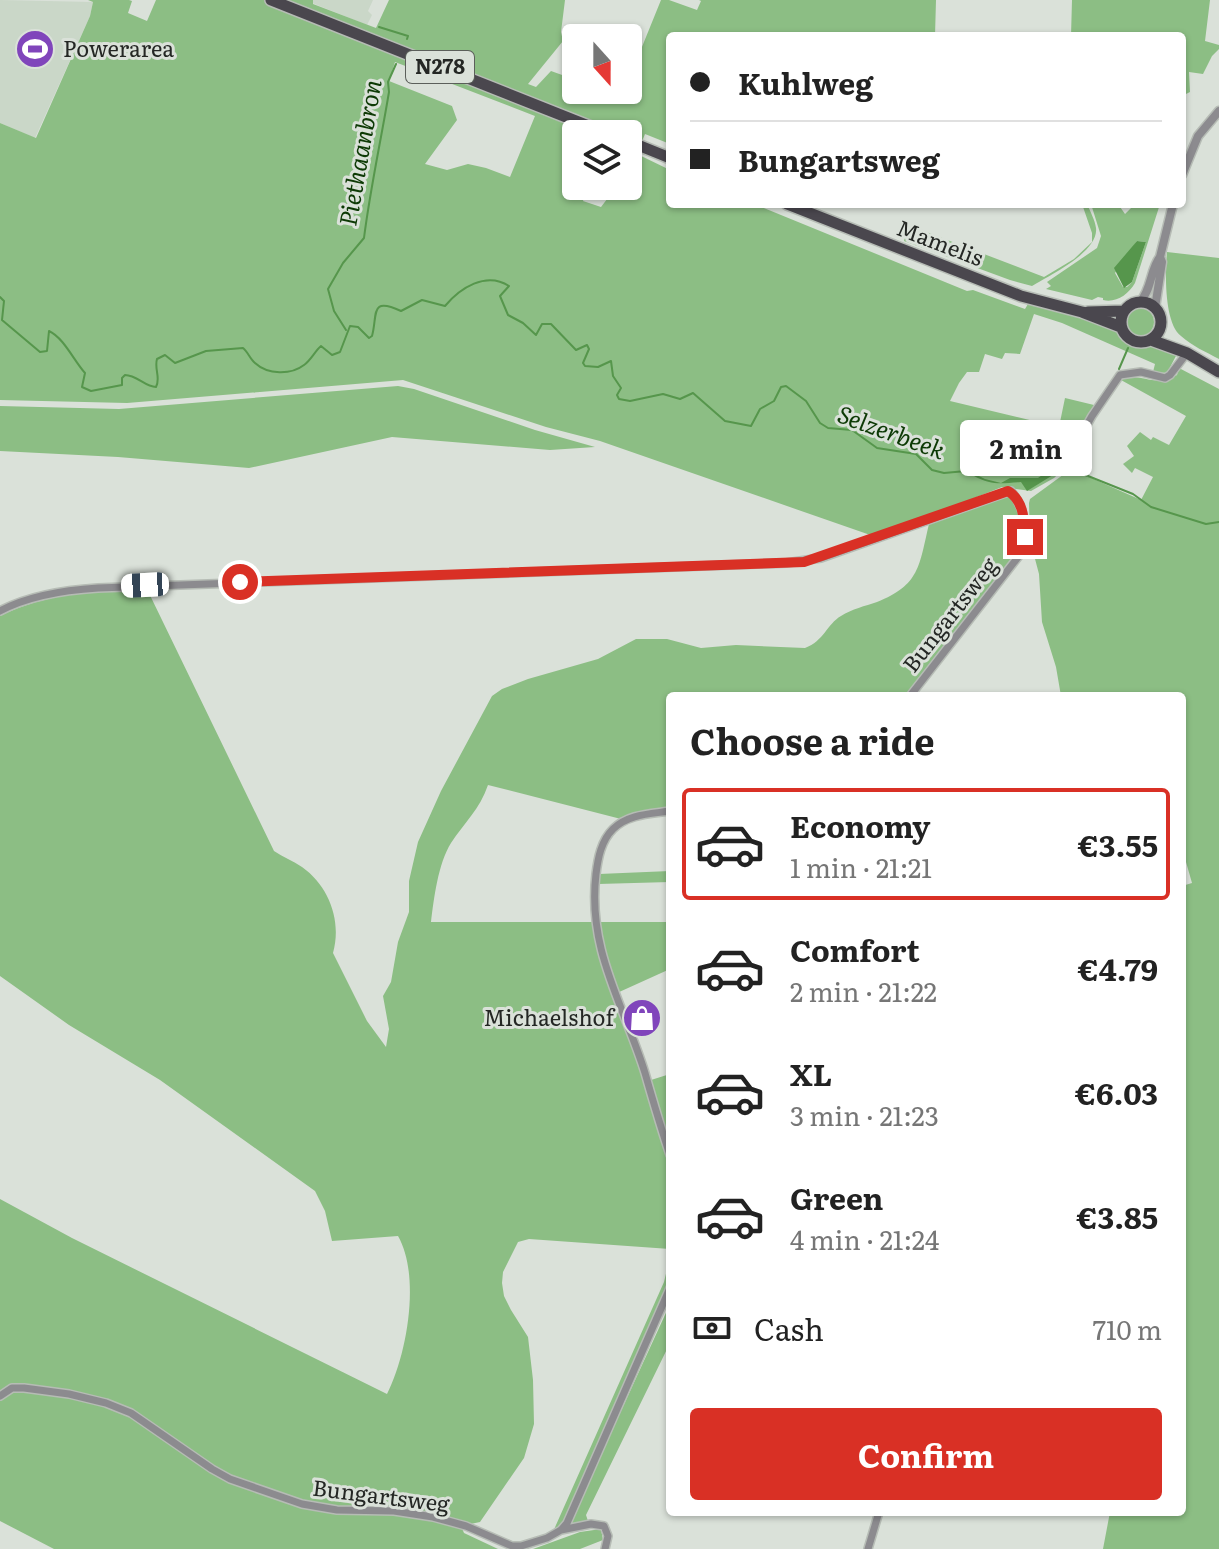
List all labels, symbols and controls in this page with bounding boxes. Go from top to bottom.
north arrow [562,24,642,104]
map controls [562,24,642,200]
sports icon: Powerarea [14,28,56,70]
place label: Powerarea [63,31,174,64]
road number: N278 [406,51,474,83]
text: Kuhlweg [738,60,873,104]
water label: Piethaanbron [328,77,389,229]
button: layers [562,120,642,200]
text: Bungartsweg [738,137,940,181]
street label: Mamelis [893,210,989,273]
water label: Selzerbeek [833,395,951,467]
callout: 2 min [959,421,1091,477]
text: 2 min [990,428,1062,467]
route end [1007,519,1043,555]
street label: Bungartsweg [893,549,1005,679]
route start [222,564,258,600]
car [120,572,170,598]
text: Choose a ride [690,713,935,766]
text: Economy [790,803,930,847]
icon: car [694,808,766,880]
text: €3.55 [1078,822,1158,866]
text: 1 min · 21:21 [790,847,932,886]
text: Comfort [790,927,920,971]
icon: car [694,932,766,1004]
text: €4.79 [1078,946,1158,990]
text: 2 min · 21:22 [790,971,937,1010]
shop icon: Michaelshof [621,997,663,1039]
place label: Michaelshof [483,1000,615,1033]
text: XL [790,1051,832,1095]
icon: car [694,1056,766,1128]
text: €6.03 [1075,1070,1158,1114]
text: 3 min · 21:23 [790,1095,939,1134]
text: Green [790,1175,883,1219]
icon: car [694,1180,766,1252]
text: €3.85 [1077,1194,1158,1238]
text: 4 min · 21:24 [790,1219,939,1258]
icon: cash [690,1306,734,1350]
text: Cash [754,1306,824,1350]
text: 710 m [1093,1309,1162,1348]
button: Confirm [690,1408,1162,1500]
street label: Bungartsweg [311,1470,452,1519]

